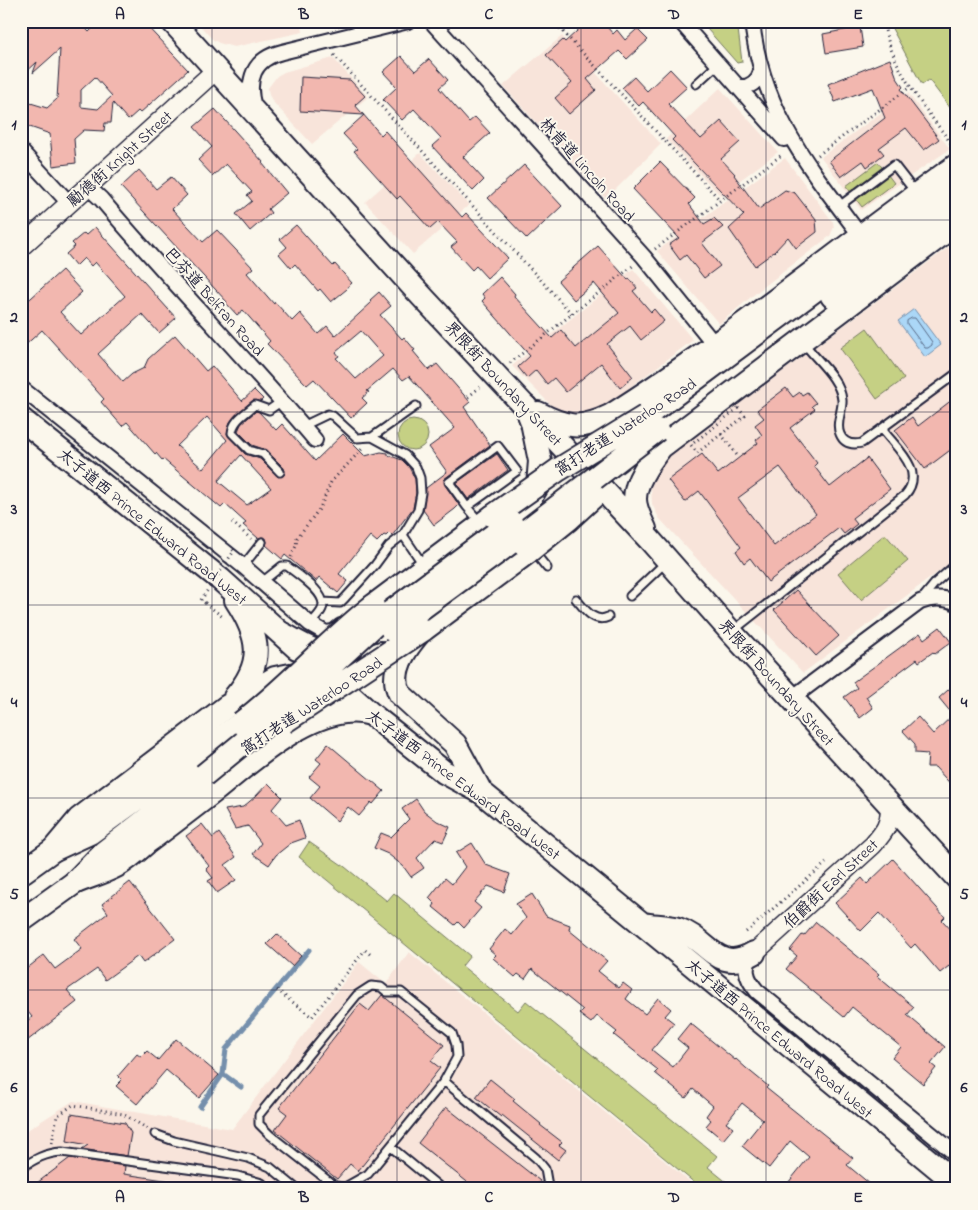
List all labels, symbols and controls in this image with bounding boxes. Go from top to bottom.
text: A [115,3,125,27]
text: B [298,3,310,27]
text: C [485,3,494,27]
text: D [667,3,680,27]
text: E [853,3,863,27]
street label: 勵德街 Knight Street [62,105,179,213]
text: 1 [11,113,17,137]
street label: 林肯道 Lincoln Road [533,113,640,228]
text: 1 [961,113,967,137]
street label: 巴芬道 Belfran Road [158,242,269,362]
text: 2 [9,306,18,330]
text: 2 [959,306,968,330]
street label: 界限街 Boundary Street [438,316,568,453]
street label: 窩打老道 Waterloo Road [550,373,702,483]
street label: 太子道西 Prince Edward Road West [52,443,252,612]
text: 3 [10,498,18,522]
text: 3 [960,498,968,522]
street label: 界限街 Boundary Street [712,614,840,753]
street label: 窩打老道 Waterloo Road [236,652,388,762]
text: 4 [10,691,18,715]
text: 4 [960,691,968,715]
street label: 太子道西 Prince Edward Road West [361,704,566,867]
street label: 伯爵街 Earl Street [778,834,885,935]
text: 5 [9,883,19,907]
text: 5 [959,883,969,907]
street label: 太子道西 Prince Edward Road West [680,954,878,1126]
text: 6 [9,1076,18,1100]
text: 6 [959,1076,968,1100]
text: A [115,1186,125,1210]
text: B [298,1186,310,1210]
text: C [485,1186,494,1210]
text: D [667,1186,680,1210]
text: E [853,1186,863,1210]

